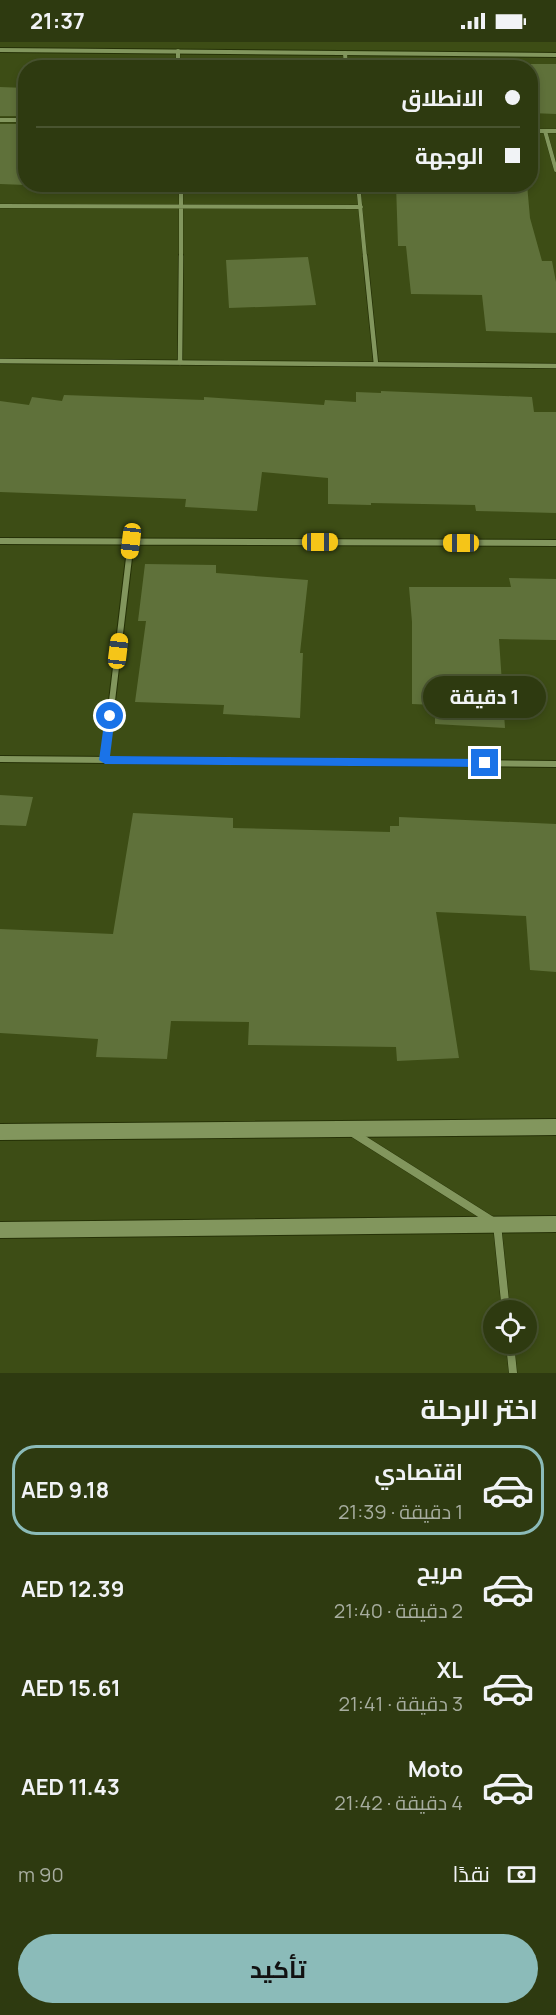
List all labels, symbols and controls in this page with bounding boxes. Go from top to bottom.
text: 21:37 [30,6,85,36]
text: الانطلاق [401,83,484,113]
text: الوجهة [415,141,484,171]
car [120,522,142,560]
car [302,533,338,551]
car [443,534,479,552]
car [107,632,129,670]
callout: 1 دقيقة [424,676,546,718]
text: 1 دقيقة [450,683,519,710]
route start [96,702,123,729]
route end [471,749,498,776]
map controls [483,1300,537,1354]
button: locate [483,1300,537,1354]
text: اختر الرحلة [420,1390,538,1427]
text: اقتصادي [374,1457,463,1487]
icon: car [481,1463,535,1517]
text: AED 9.18 [21,1475,109,1505]
text: 1 دقيقة · 21:39 [338,1498,463,1525]
text: مريح [417,1556,463,1586]
icon: car [481,1562,535,1616]
text: AED 12.39 [21,1574,124,1604]
text: 2 دقيقة · 21:40 [334,1597,463,1624]
text: XL [437,1655,463,1685]
icon: car [481,1661,535,1715]
text: AED 15.61 [21,1673,121,1703]
text: 3 دقيقة · 21:41 [339,1690,463,1717]
text: Moto [408,1754,463,1784]
icon: car [481,1760,535,1814]
text: AED 11.43 [21,1772,120,1802]
text: 4 دقيقة · 21:42 [334,1789,463,1816]
icon: cash [505,1858,538,1891]
text: نقدًا [452,1859,490,1889]
text: 90 m [18,1861,64,1888]
button: تأكيد [18,1934,538,2003]

